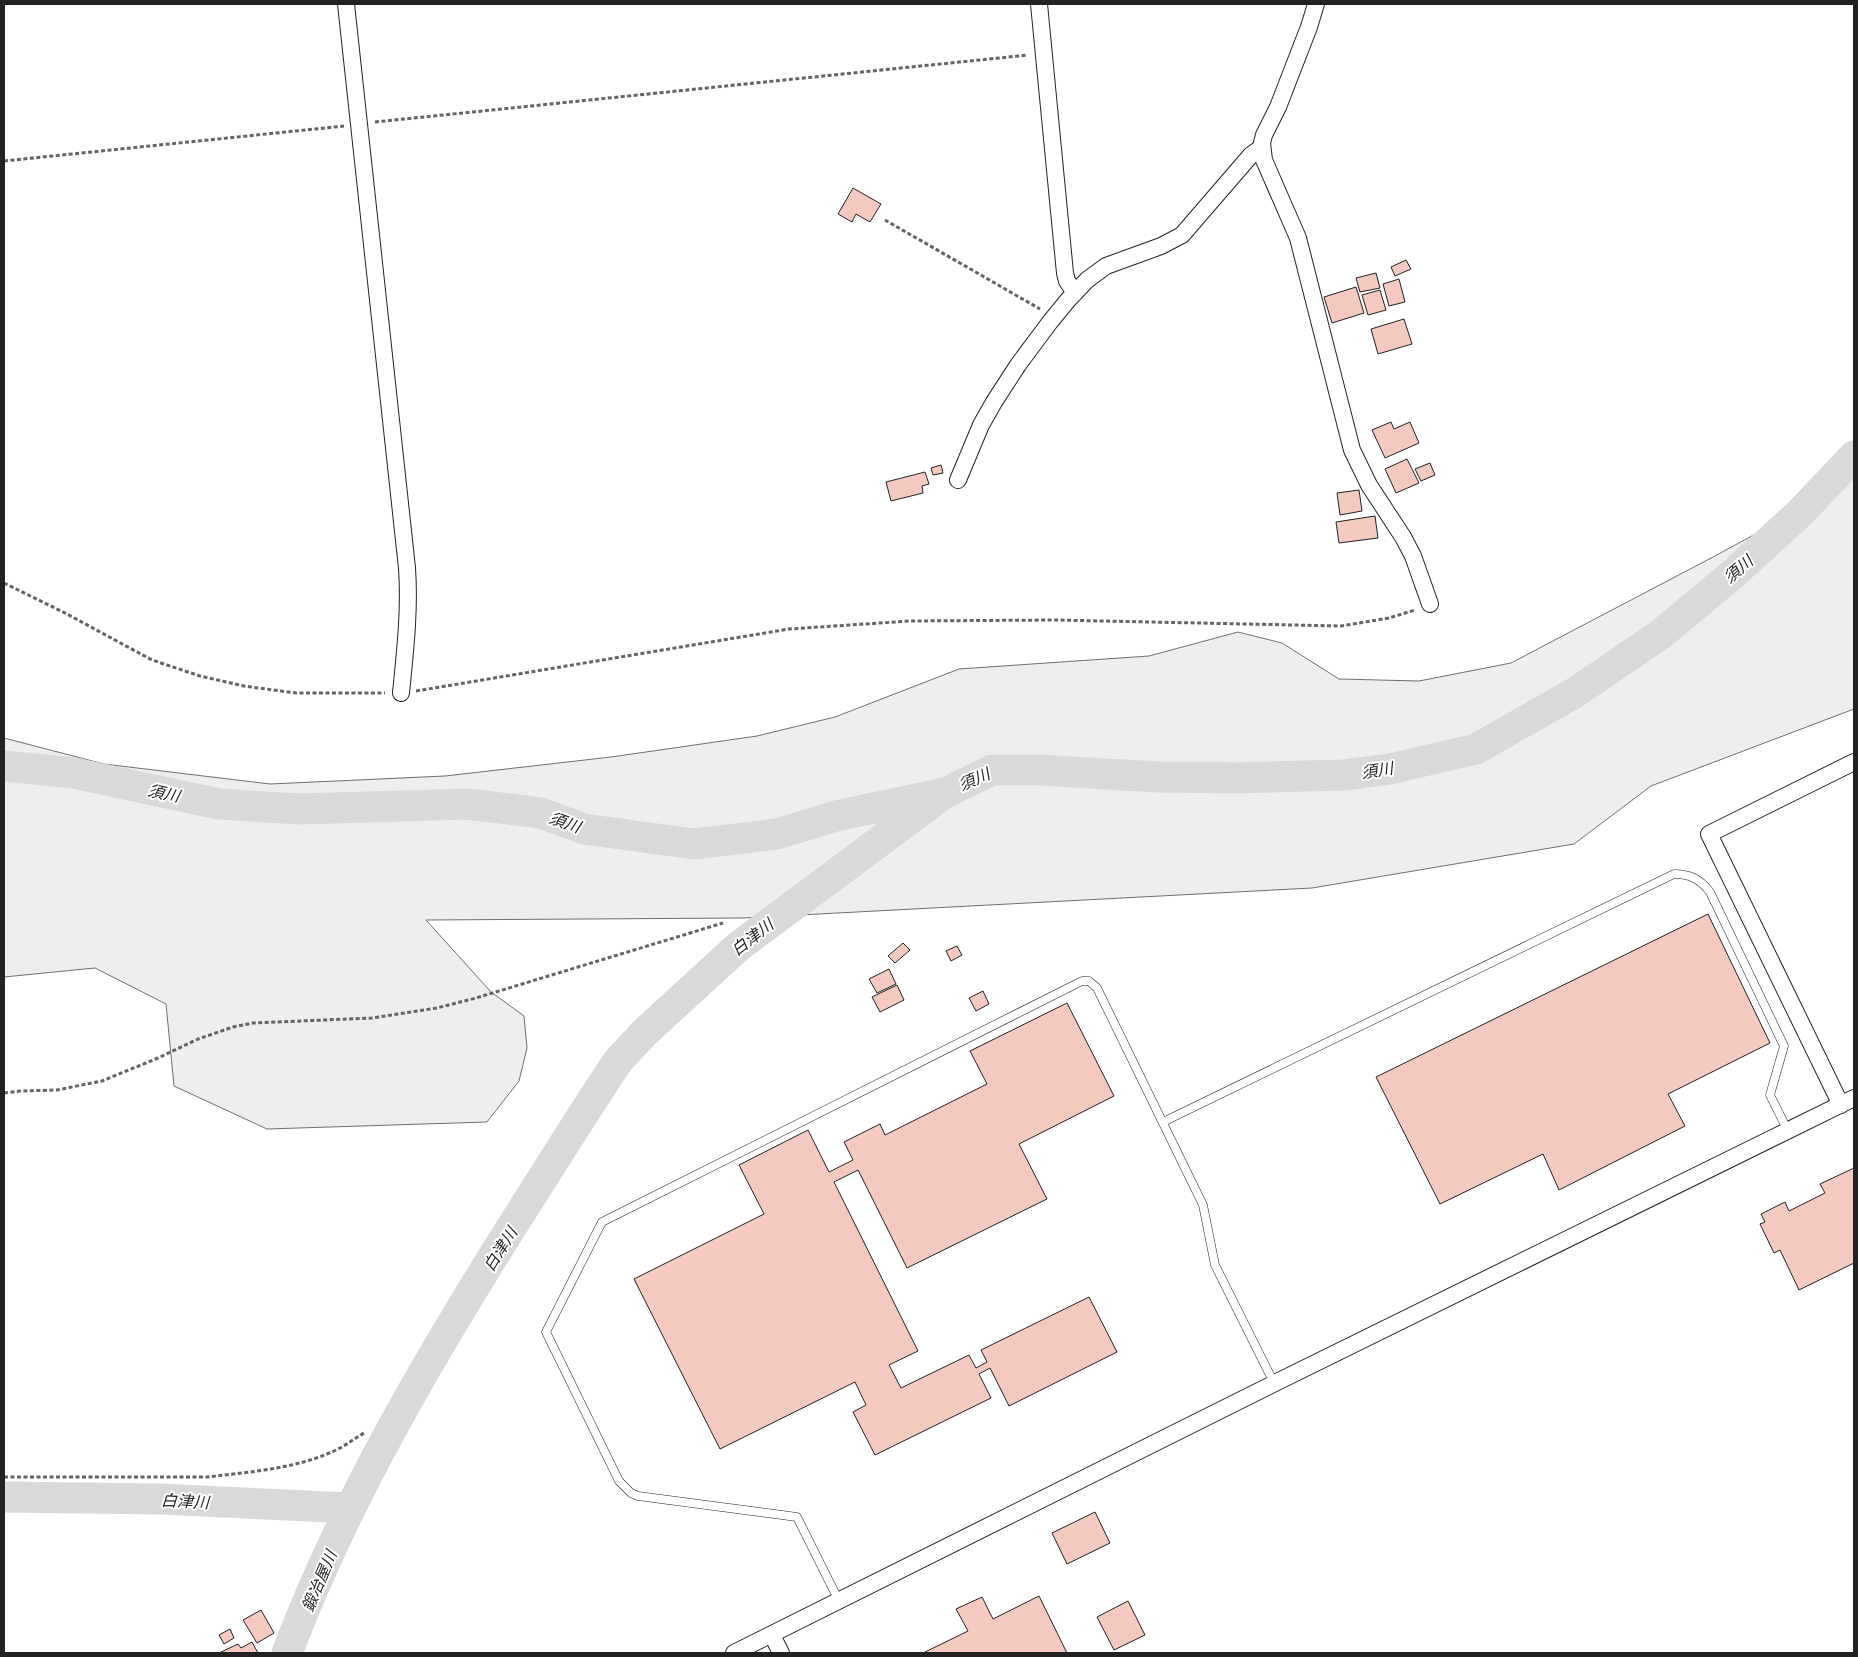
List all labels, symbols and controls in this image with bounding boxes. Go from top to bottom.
water label: 須川 [1719,549,1759,588]
water label: 須川 [1359,756,1396,783]
water label: 須川 [955,762,995,796]
water label: 須川 [146,779,184,808]
water label: 須川 [546,806,586,838]
water label: 白津川 [726,912,779,960]
water label: 白津川 [478,1221,523,1275]
water label: 白津川 [160,1489,212,1513]
water label: 鍛冶屋川 [296,1545,342,1615]

